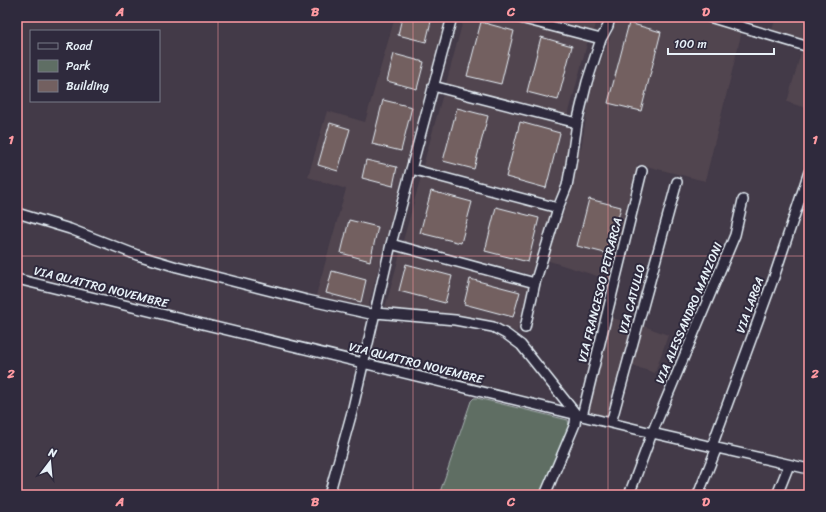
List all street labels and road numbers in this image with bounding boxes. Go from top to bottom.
street label: VIA FRANCESCO PETRARCA [571,215,629,365]
street label: VIA ALESSANDRO MANZONI [649,238,729,387]
street label: VIA QUATTRO NOVEMBRE [31,260,172,315]
street label: VIA CATULLO [612,262,652,336]
street label: VIA LARGA [730,274,770,336]
street label: VIA QUATTRO NOVEMBRE [346,336,487,391]

